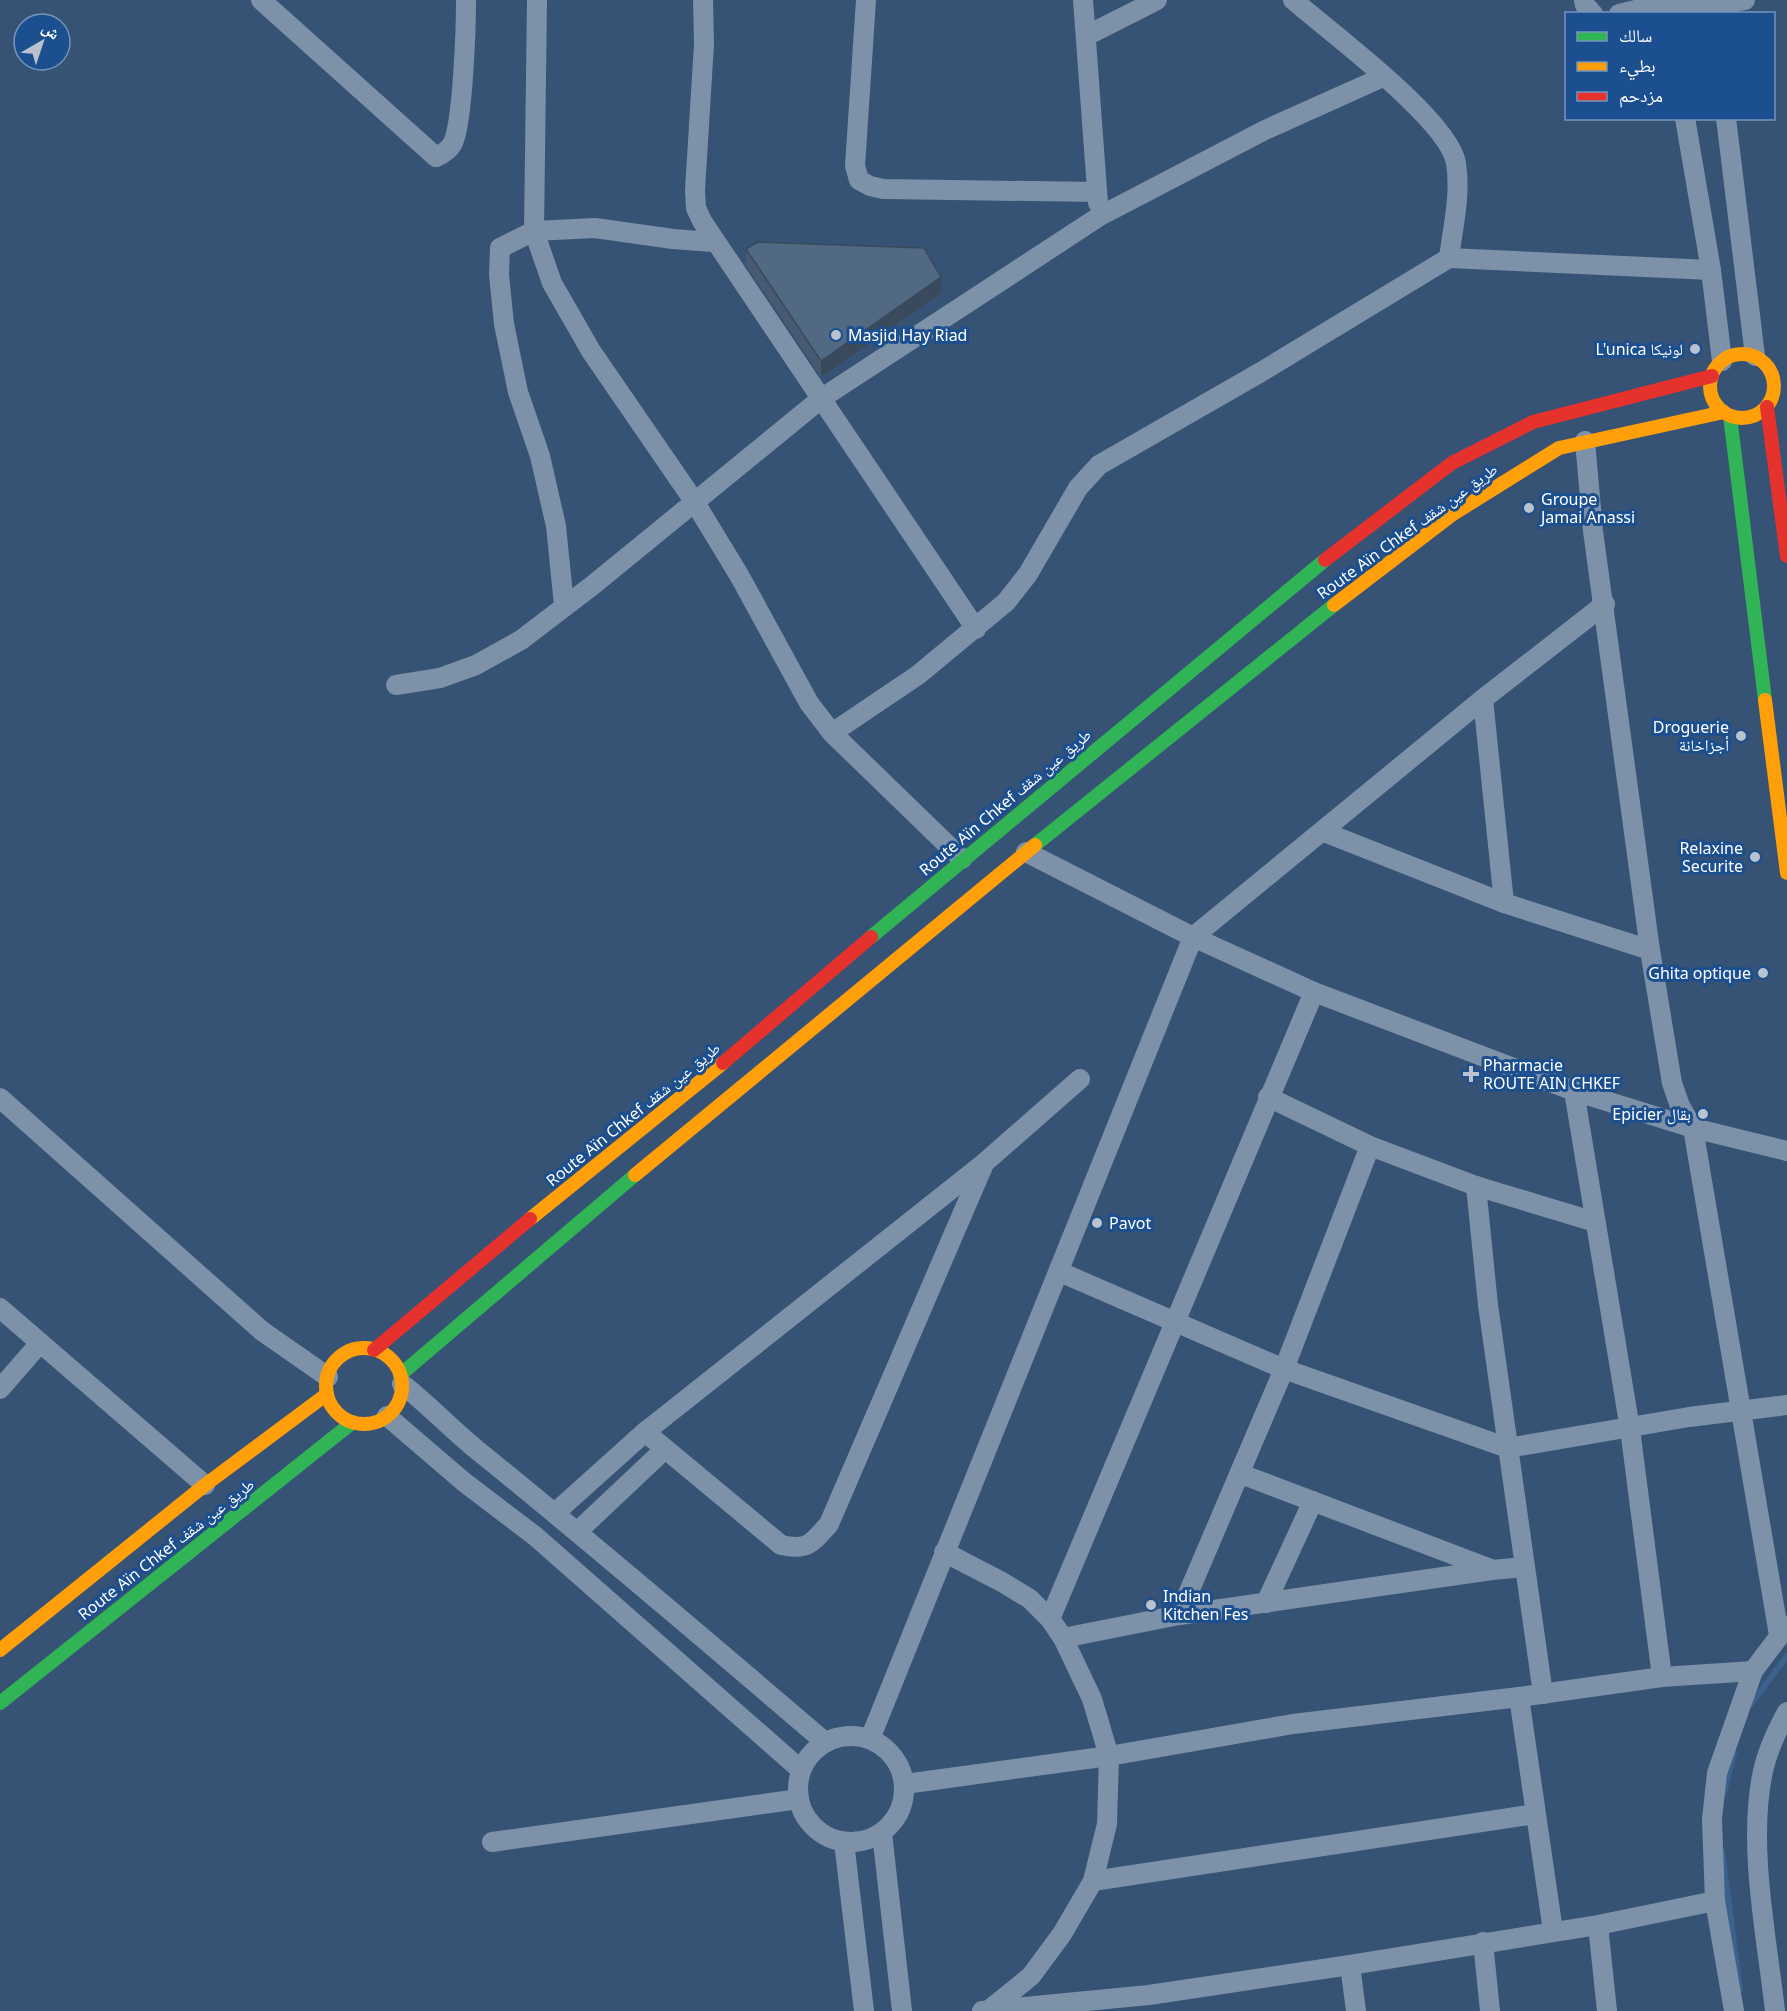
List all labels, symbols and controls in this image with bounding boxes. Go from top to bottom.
north arrow [12,12,72,72]
legend [1565,12,1775,120]
text: ش [38,16,65,44]
text: سالك [1619,23,1652,47]
text: بطيء [1619,53,1656,81]
text: مزدحم [1619,83,1663,108]
place label: Masjid Hay Riad [848,324,967,346]
marker: Masjid Hay Riad [829,328,843,342]
place label: L'unica لونيكا [1596,338,1683,360]
marker: L'unica لونيكا [1688,342,1702,356]
street label: Route Aïn Chkef طريق عين شقف [1312,458,1502,604]
place label: Groupe Jamai Anassi [1539,488,1635,528]
marker: Groupe Jamai Anassi [1522,501,1536,515]
place label: Droguerie أجزاخانة [1653,716,1729,756]
street label: Route Aïn Chkef طريق عين شقف [914,723,1096,881]
marker: Droguerie أجزاخانة [1734,729,1748,743]
place label: Relaxine Securite [1679,837,1743,877]
marker: Relaxine Securite [1748,850,1762,864]
place label: Ghita optique [1648,962,1751,984]
marker: Ghita optique [1756,966,1770,980]
street label: Route Aïn Chkef طريق عين شقف [541,1037,725,1191]
place label: Pharmacie ROUTE AIN CHKEF [1483,1054,1620,1094]
marker: Pharmacie ROUTE AIN CHKEF [1464,1067,1478,1081]
place label: Epicier بقال [1612,1103,1691,1125]
marker: Epicier بقال [1696,1107,1710,1121]
place label: Pavot [1109,1212,1151,1234]
marker: Pavot [1090,1216,1104,1230]
street label: Route Aïn Chkef طريق عين شقف [73,1473,259,1625]
place label: Indian Kitchen Fes [1163,1585,1248,1625]
marker: Indian Kitchen Fes [1144,1598,1158,1612]

